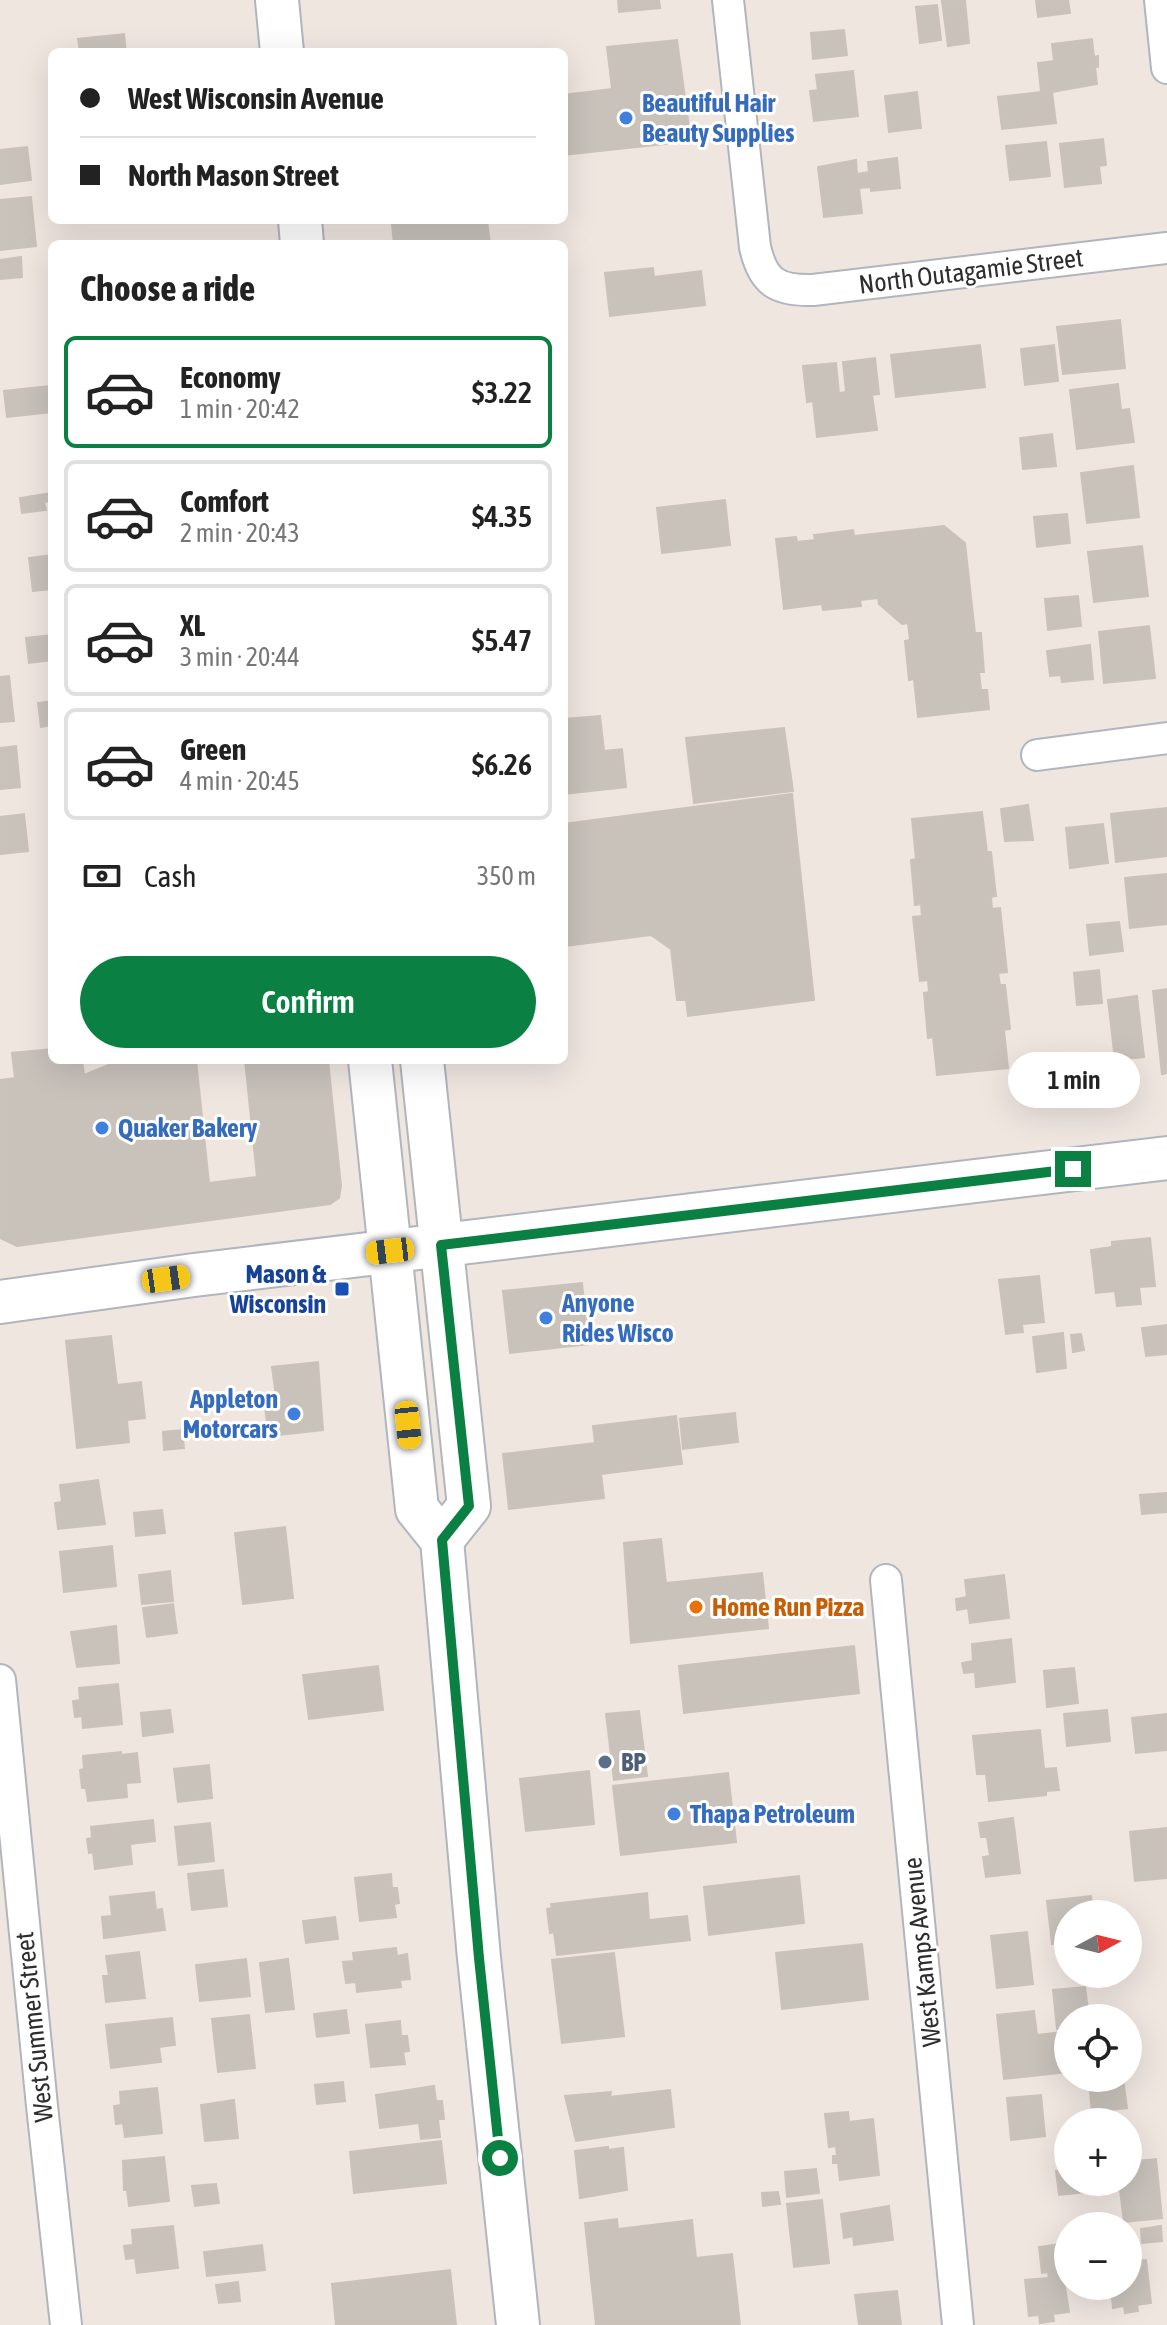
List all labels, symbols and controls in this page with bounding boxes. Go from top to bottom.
text: West Wisconsin Avenue [128,81,384,115]
place label: Beautiful Hair Beauty Supplies [642,88,795,148]
marker: Beautiful Hair Beauty Supplies [617,109,635,127]
text: North Mason Street [128,158,339,192]
street label: North Outagamie Street [857,242,1085,300]
text: Choose a ride [80,267,255,309]
icon: car [84,356,156,428]
text: Economy [180,360,281,394]
text: $3.22 [472,375,532,409]
text: 1 min · 20:42 [180,394,300,424]
icon: car [84,480,156,552]
text: Comfort [180,484,269,518]
text: $4.35 [472,499,532,533]
text: 2 min · 20:43 [180,518,300,548]
icon: car [84,604,156,676]
text: XL [180,608,205,642]
text: $5.47 [472,623,532,657]
text: 3 min · 20:44 [180,642,300,672]
icon: car [84,728,156,800]
text: Green [180,732,246,766]
text: $6.26 [472,747,532,781]
text: 4 min · 20:45 [180,766,300,796]
icon: cash [80,854,124,898]
text: Cash [144,859,197,893]
text: 350 m [477,861,536,891]
button: Confirm [80,956,536,1048]
callout: 1 min [1007,1053,1139,1109]
text: 1 min [1047,1065,1101,1095]
place label: Quaker Bakery [118,1113,258,1143]
marker: Quaker Bakery [93,1119,111,1137]
route end [1055,1151,1091,1187]
car [365,1236,415,1266]
place label: Mason & Wisconsin [229,1259,326,1319]
car [141,1264,191,1294]
marker: Mason & Wisconsin [333,1280,351,1298]
place label: Anyone Rides Wisco [561,1288,674,1348]
marker: Anyone Rides Wisco [537,1309,555,1327]
place label: Appleton Motorcars [183,1384,278,1444]
car [394,1400,422,1450]
marker: Appleton Motorcars [285,1405,303,1423]
place label: Home Run Pizza [712,1592,864,1622]
marker: Home Run Pizza [687,1598,705,1616]
place label: BP [621,1747,646,1777]
marker: BP [596,1753,614,1771]
place label: Thapa Petroleum [690,1799,855,1829]
marker: Thapa Petroleum [665,1805,683,1823]
street label: West Kamps Avenue [897,1856,947,2048]
north arrow [1054,1900,1142,1988]
map controls [1054,1900,1142,2300]
street label: West Summer Street [9,1930,59,2124]
button: locate [1054,2004,1142,2092]
button: + [1054,2108,1142,2196]
route start [482,2140,518,2176]
button: − [1054,2212,1142,2300]

